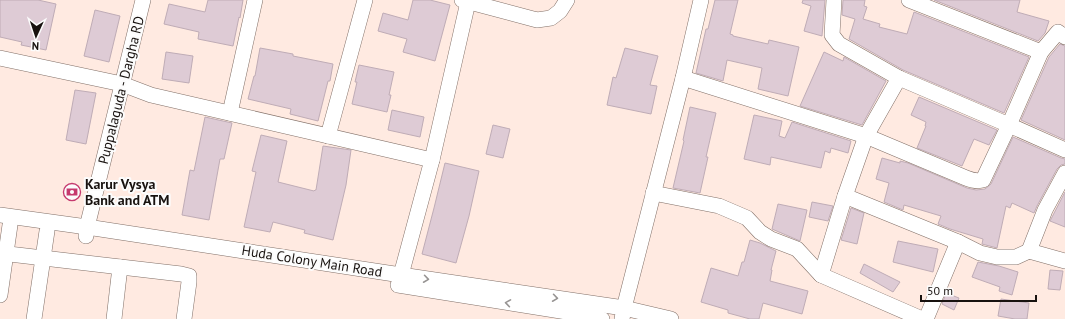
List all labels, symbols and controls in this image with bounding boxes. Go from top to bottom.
street label: Puppalaguda - Dargha RD [94,14,148,166]
north arrow [16,16,56,56]
text: N [31,39,39,53]
place label: Karur Vysya Bank and ATM [85,175,169,209]
bank icon: Karur Vysya Bank and ATM [62,182,82,202]
street label: Huda Colony Main Road [240,241,384,281]
one-way arrow [423,274,429,283]
scale bar [921,277,1036,303]
text: 50 m [927,283,953,298]
one-way arrow [552,293,558,302]
one-way arrow [505,299,511,308]

